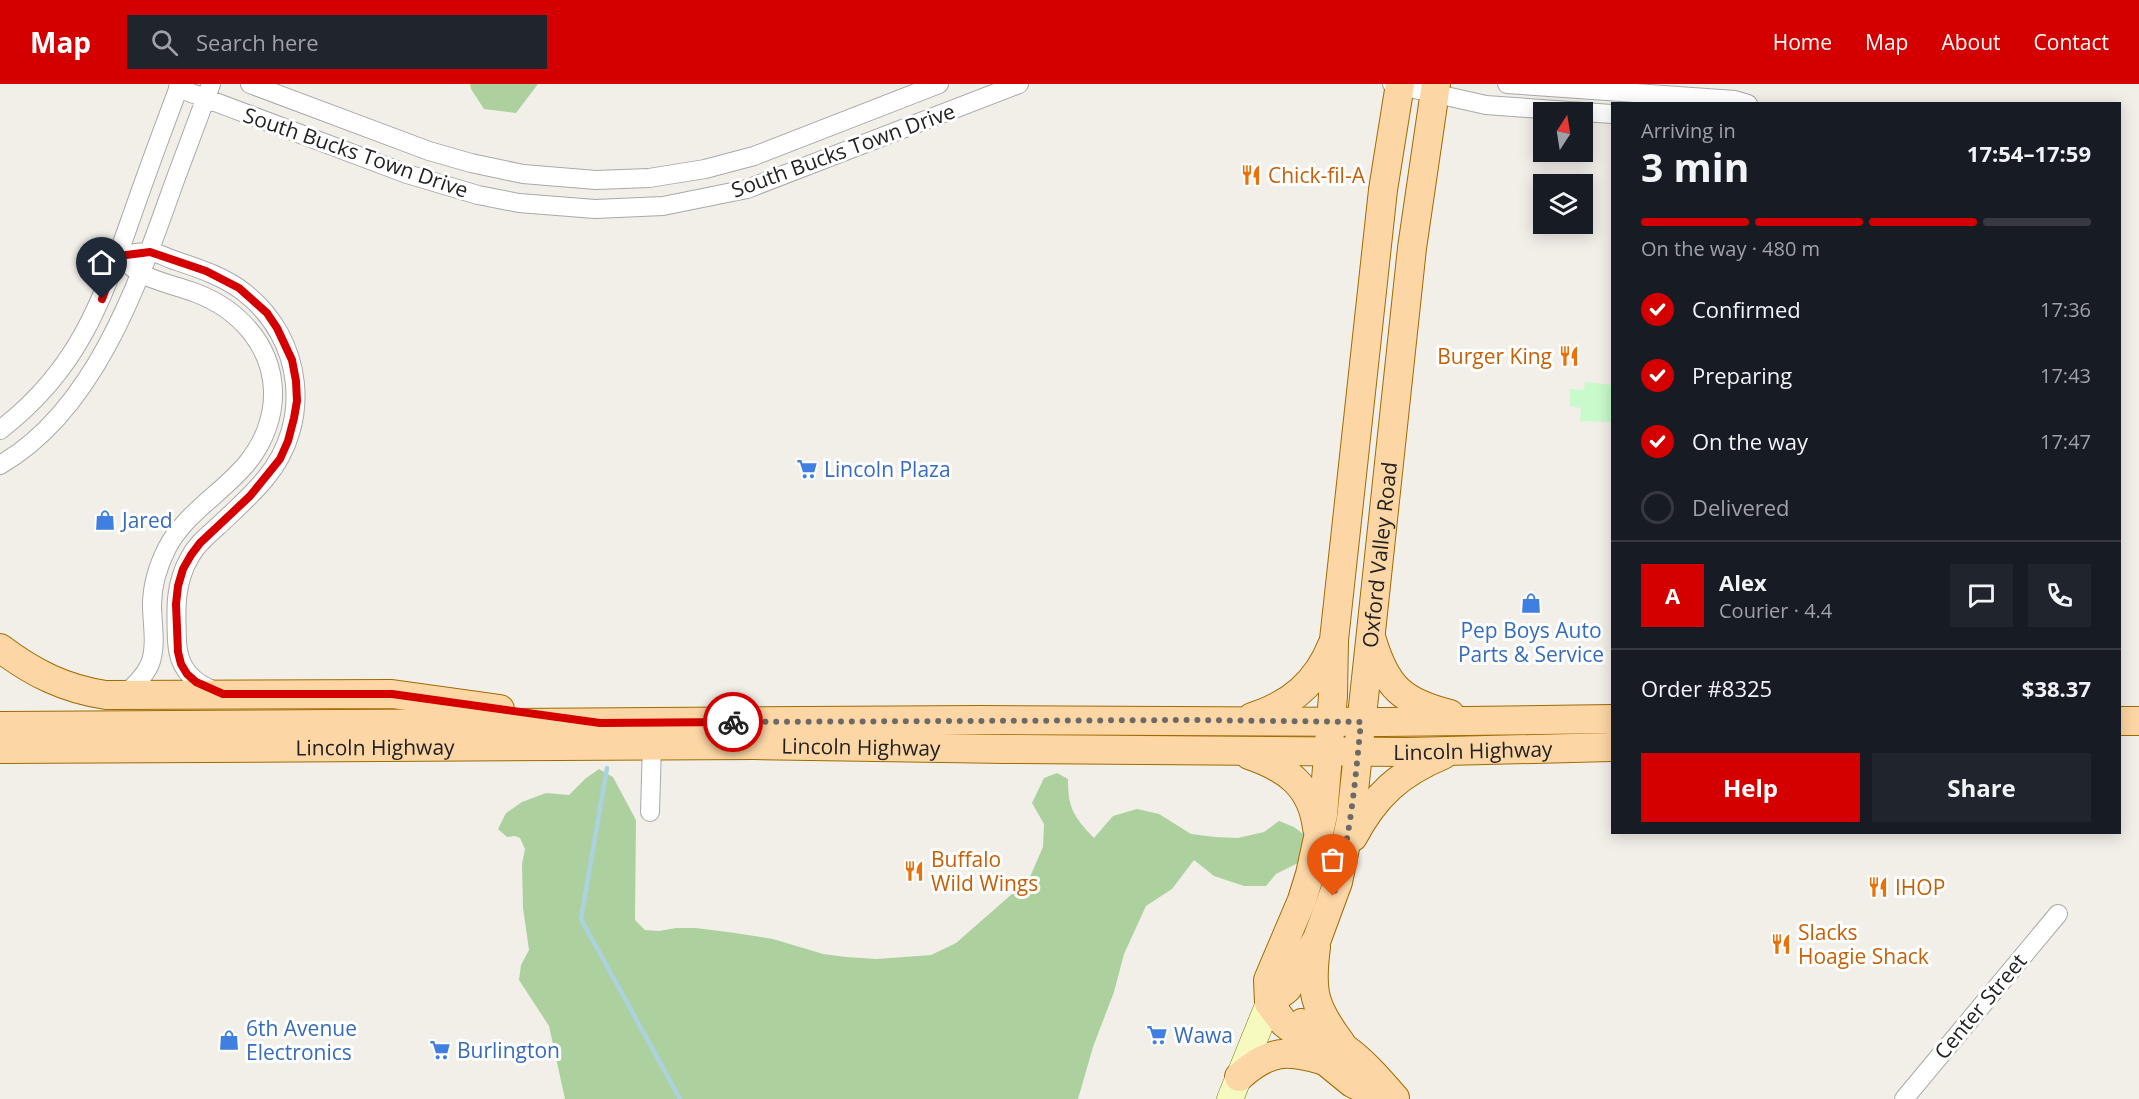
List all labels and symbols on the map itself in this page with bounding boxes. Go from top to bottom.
street label: South Bucks Town Drive [727,96,959,204]
street label: South Bucks Town Drive [240,100,472,204]
north arrow [1533,102,1593,162]
place label: Chick-fil-A [1268,161,1366,189]
restaurant icon: Chick-fil-A [1239,163,1263,187]
pin [76,237,127,299]
place label: Burger King [1437,342,1552,370]
restaurant icon: Burger King [1557,344,1581,368]
place label: Lincoln Plaza [824,455,951,483]
supermarket icon: Lincoln Plaza [795,457,819,481]
street label: Oxford Valley Road [1355,460,1403,649]
place label: Jared [120,506,173,534]
shop icon: Jared [93,508,117,532]
shop icon: Pep Boys Auto Parts & Service [1519,591,1543,615]
place label: Pep Boys Auto Parts & Service [1458,616,1604,668]
courier [703,692,763,752]
street label: Lincoln Highway [781,731,941,762]
street label: Lincoln Highway [295,733,455,761]
street label: Lincoln Highway [1393,734,1553,766]
pin [1307,834,1358,896]
place label: Buffalo Wild Wings [931,845,1038,897]
restaurant icon: Buffalo Wild Wings [902,859,926,883]
place label: IHOP [1895,873,1945,901]
restaurant icon: IHOP [1866,875,1890,899]
place label: Slacks Hoagie Shack [1798,918,1929,970]
restaurant icon: Slacks Hoagie Shack [1769,932,1793,956]
street label: Center Street [1928,947,2032,1065]
place label: 6th Avenue Electronics [246,1014,357,1066]
place label: Wawa [1174,1021,1233,1049]
supermarket icon: Wawa [1145,1023,1169,1047]
shop icon: 6th Avenue Electronics [217,1028,241,1052]
place label: Burlington [457,1036,560,1064]
supermarket icon: Burlington [428,1038,452,1062]

